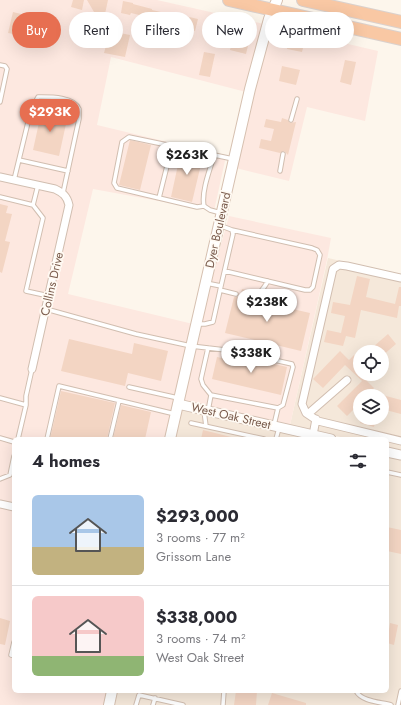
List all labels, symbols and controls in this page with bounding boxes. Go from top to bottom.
chip: Buy [12,12,61,48]
chip: Rent [69,12,123,48]
chip: Filters [131,12,194,48]
chip: New [202,12,257,48]
chip: Apartment [265,12,354,48]
pin: $293K [22,99,78,133]
text: $293K [29,102,71,121]
pin: $263K [159,142,215,176]
text: $263K [166,145,208,164]
street label: Dyer Boulevard [200,190,236,270]
street label: Collins Drive [36,250,68,318]
pin: $238K [239,289,295,323]
text: $238K [246,292,288,311]
pin: $338K [223,340,279,374]
text: $338K [230,343,272,362]
map controls [353,345,389,425]
button: locate [353,345,389,381]
button: layers [353,389,389,425]
street label: West Oak Street [189,398,273,434]
text: 4 homes [32,449,100,473]
icon: filters [347,450,369,472]
text: $293,000 [156,504,239,528]
icon: home [64,511,112,559]
text: 3 rooms · 77 m² [156,528,245,547]
text: Grissom Lane [156,547,231,566]
text: $338,000 [156,605,237,629]
icon: home [64,612,112,660]
text: 3 rooms · 74 m² [156,629,245,648]
text: West Oak Street [156,648,244,667]

